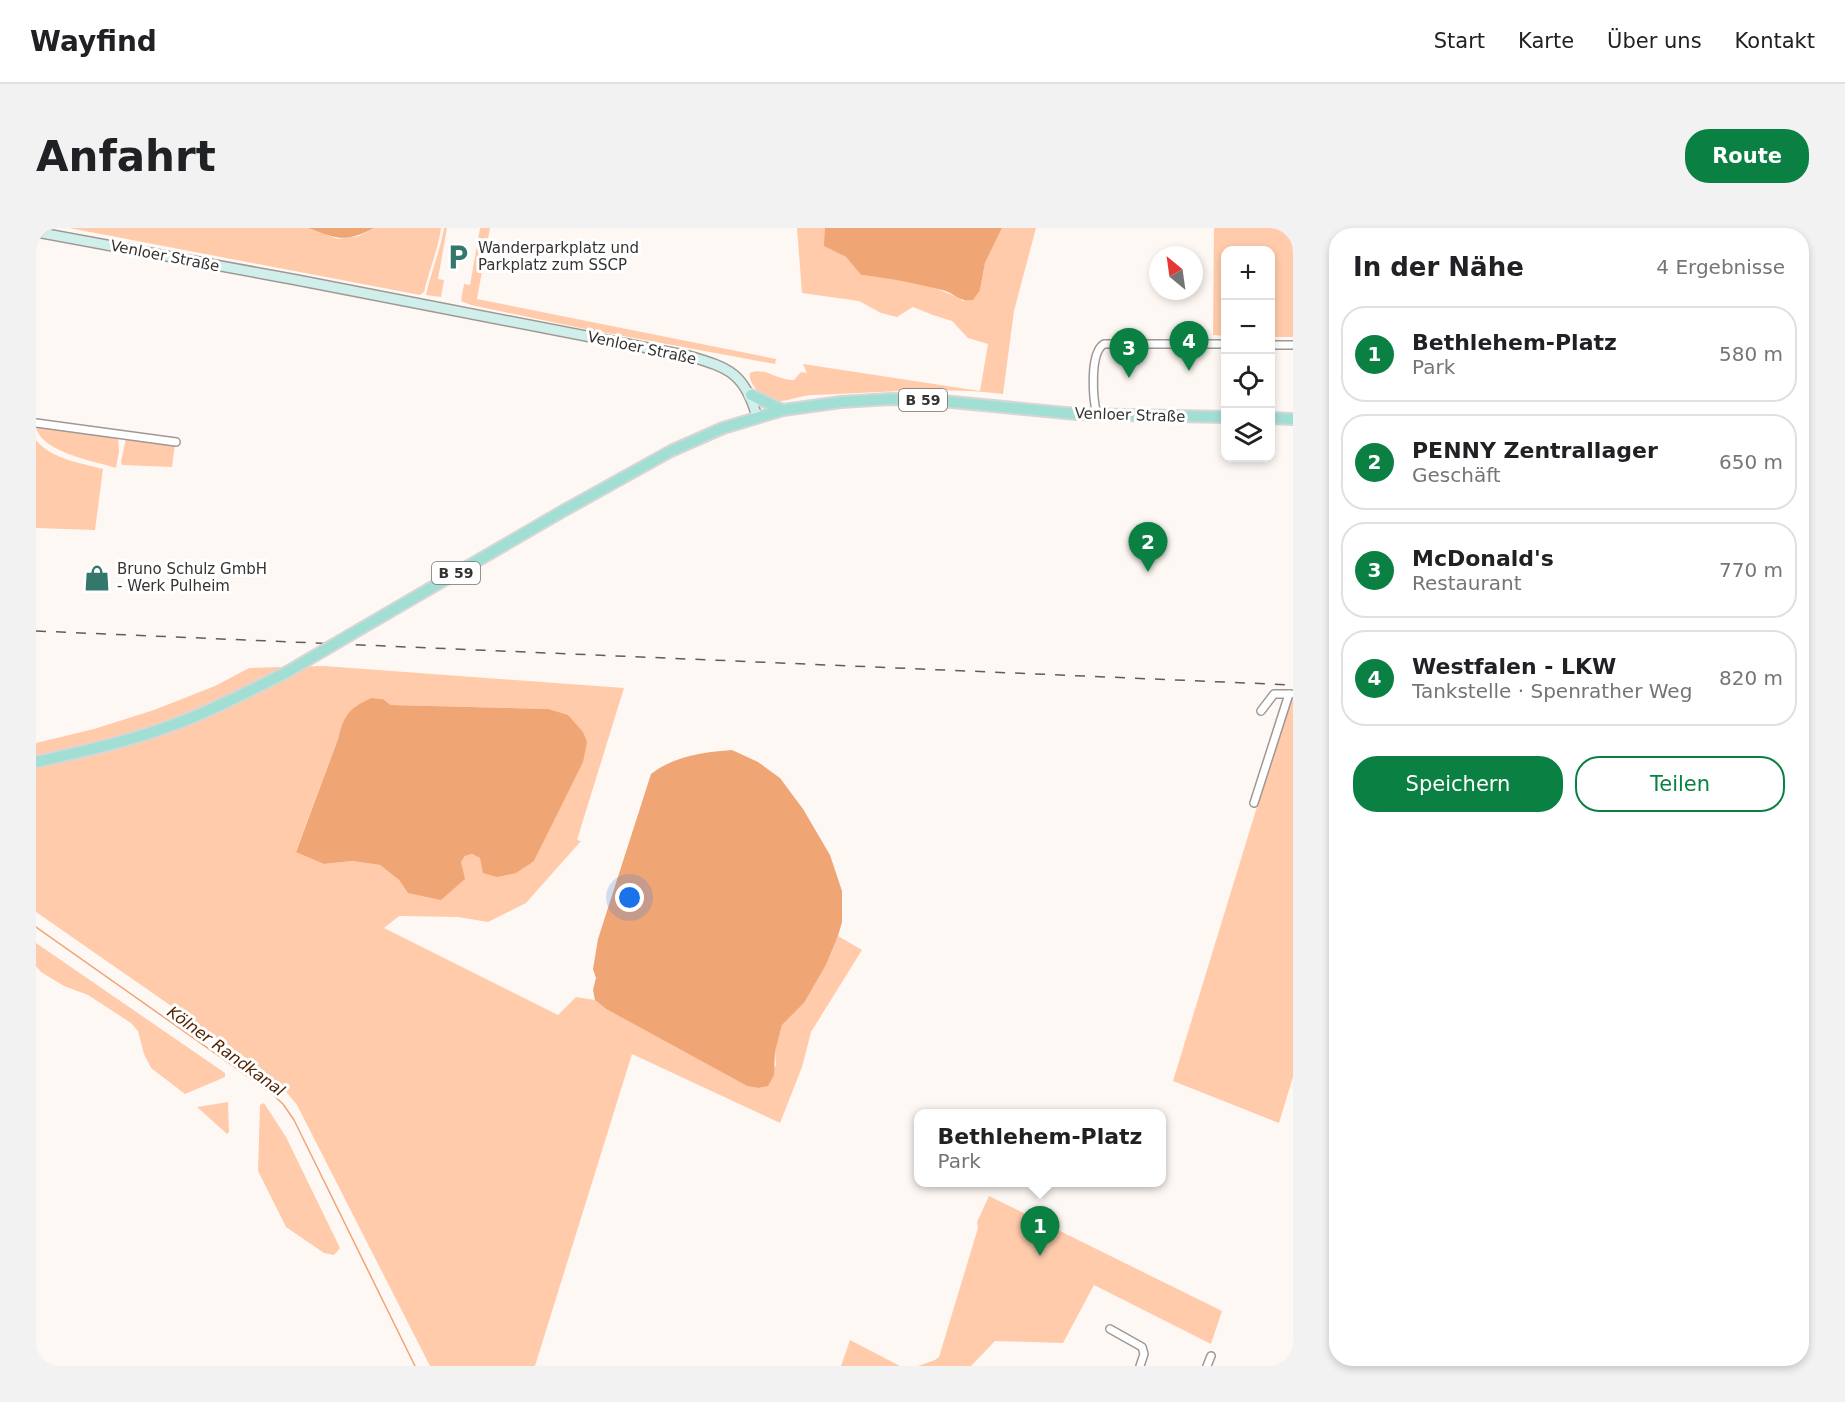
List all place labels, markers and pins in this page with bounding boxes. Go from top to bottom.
place label: Wanderparkplatz und Parkplatz zum SSCP [478,239,639,274]
parking icon: Wanderparkplatz und Parkplatz zum SSCP [443,242,473,272]
pin: 4 [1170,322,1208,371]
pin: 3 [1110,328,1148,378]
pin: 2 [1128,522,1168,572]
place label: Bruno Schulz GmbH - Werk Pulheim [117,560,267,595]
shop icon: Bruno Schulz GmbH - Werk Pulheim [82,563,112,593]
pin: 1 [1020,1206,1060,1256]

